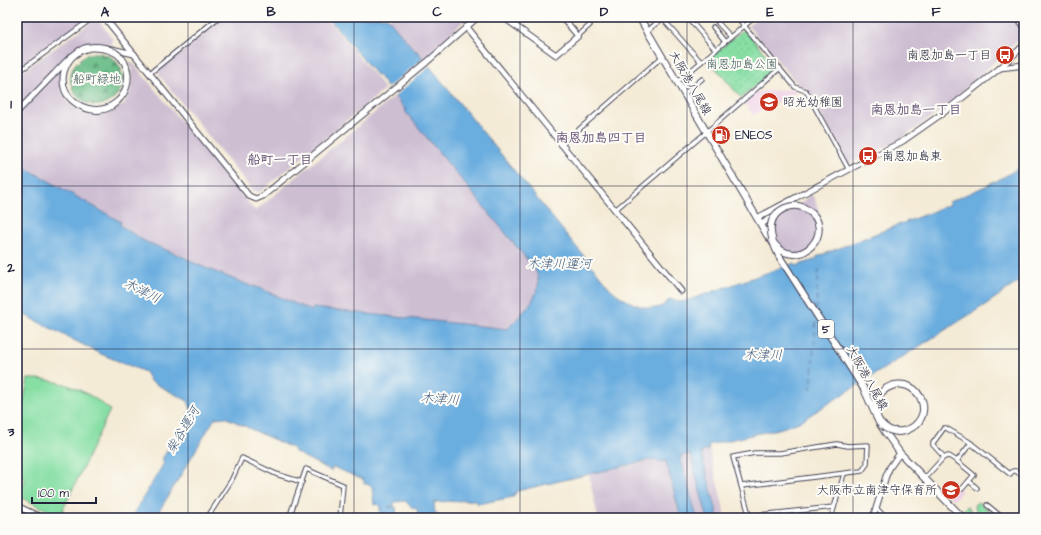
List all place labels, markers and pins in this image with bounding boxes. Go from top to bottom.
bus stop icon: 南恩加島一丁目 [994,44,1016,66]
place label: 南恩加島一丁目 [907,47,991,64]
school or university icon: 昭光幼稚園 [758,91,780,113]
place label: 昭光幼稚園 [783,94,843,111]
fuel station icon: ENEOS [710,124,732,146]
place label: ENEOS [735,127,773,144]
bus stop icon: 南恩加島東 [857,145,879,167]
place label: 南恩加島東 [882,148,942,165]
school or university icon: 大阪市立南津守保育所 [940,479,962,501]
place label: 大阪市立南津守保育所 [817,482,937,499]

